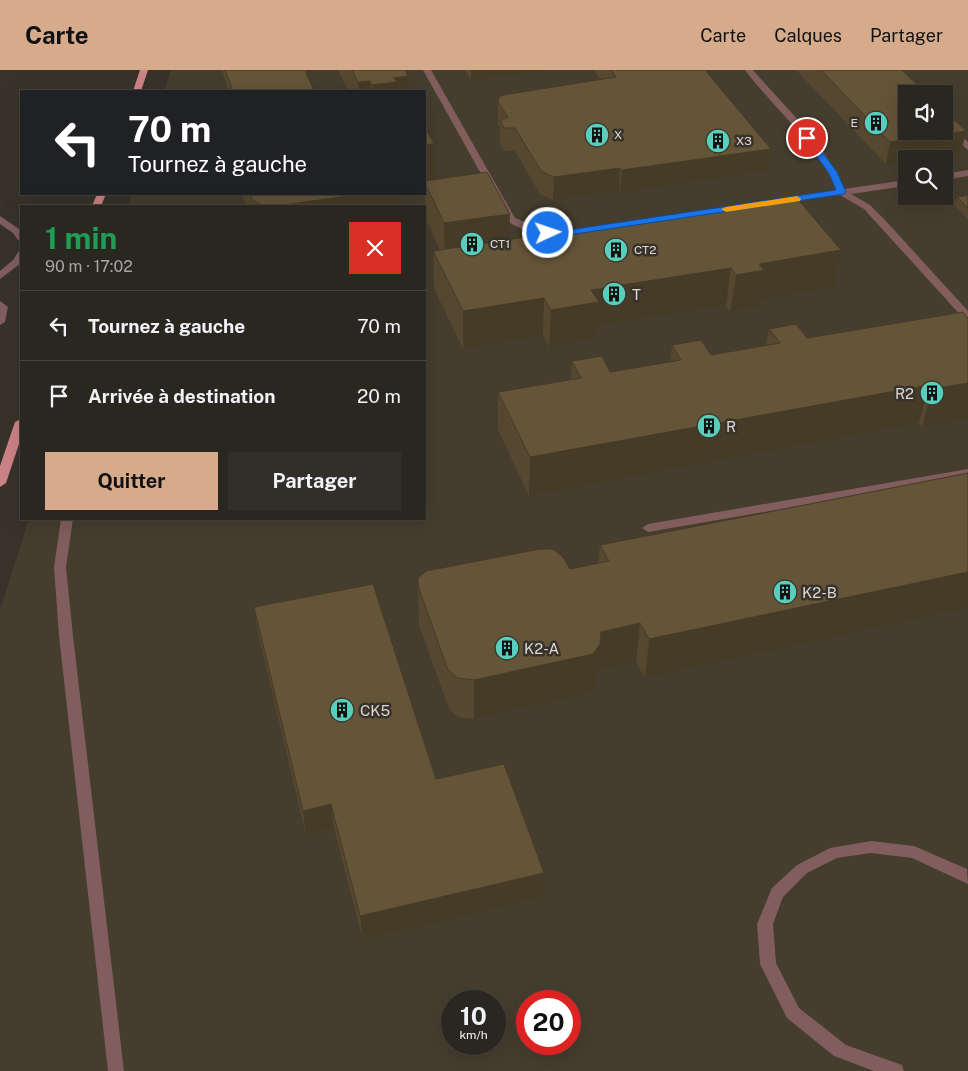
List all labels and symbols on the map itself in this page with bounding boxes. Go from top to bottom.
building icon: E [863,110,889,136]
place label: E [851,116,858,130]
pin [786,117,828,159]
building icon: X [584,122,610,148]
place label: X [614,128,622,142]
building icon: X3 [705,128,731,154]
place label: X3 [736,134,752,148]
position arrow [521,206,573,258]
building icon: CT1 [459,231,485,257]
place label: CT1 [490,237,510,251]
building icon: CT2 [603,237,629,263]
place label: CT2 [634,243,656,257]
building icon: T [601,281,627,307]
place label: T [632,286,641,303]
building icon: R2 [919,380,945,406]
place label: R2 [895,385,914,402]
building icon: R [696,413,722,439]
place label: R [726,418,736,435]
building icon: K2-B [772,579,798,605]
place label: K2-B [802,584,837,601]
building icon: K2-A [494,635,520,661]
place label: K2-A [524,640,559,657]
building icon: CK5 [329,697,355,723]
place label: CK5 [360,702,390,719]
speed limit sign: 20 [516,990,581,1055]

